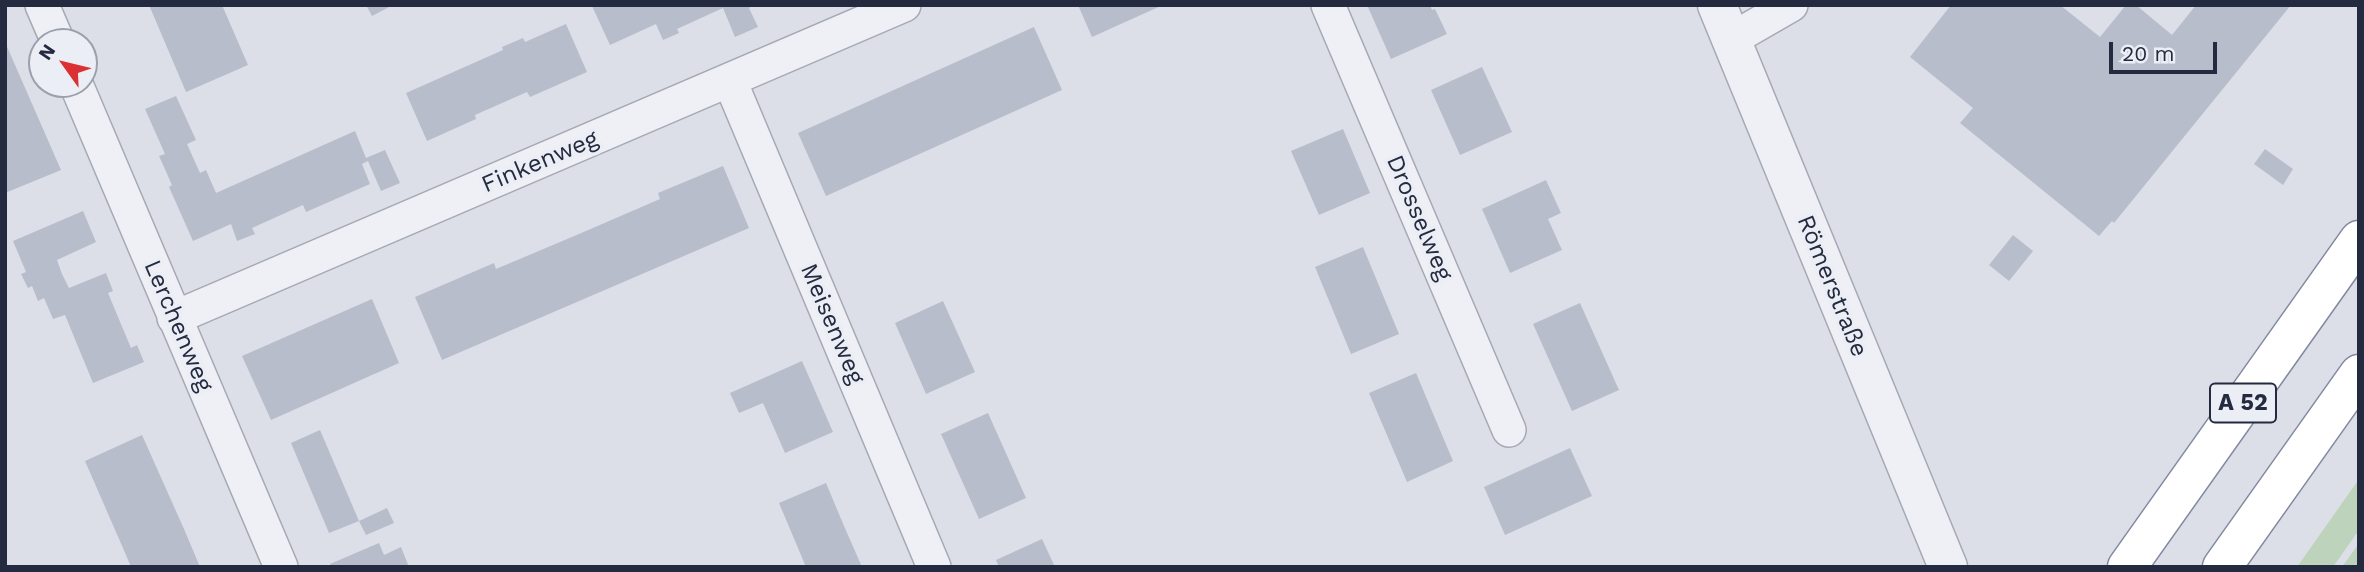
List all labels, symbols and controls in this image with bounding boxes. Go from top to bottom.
north arrow [28,28,98,98]
scale bar [2112,28,2220,72]
text: N [33,40,60,64]
text: 20 m [2122,41,2174,66]
street label: Finkenweg [477,125,603,199]
street label: Drosselweg [1380,151,1458,285]
street label: Römerstraße [1790,211,1874,361]
street label: Lerchenweg [137,256,219,396]
street label: Meisenweg [794,259,870,389]
road number: A 52 [2210,384,2276,422]

